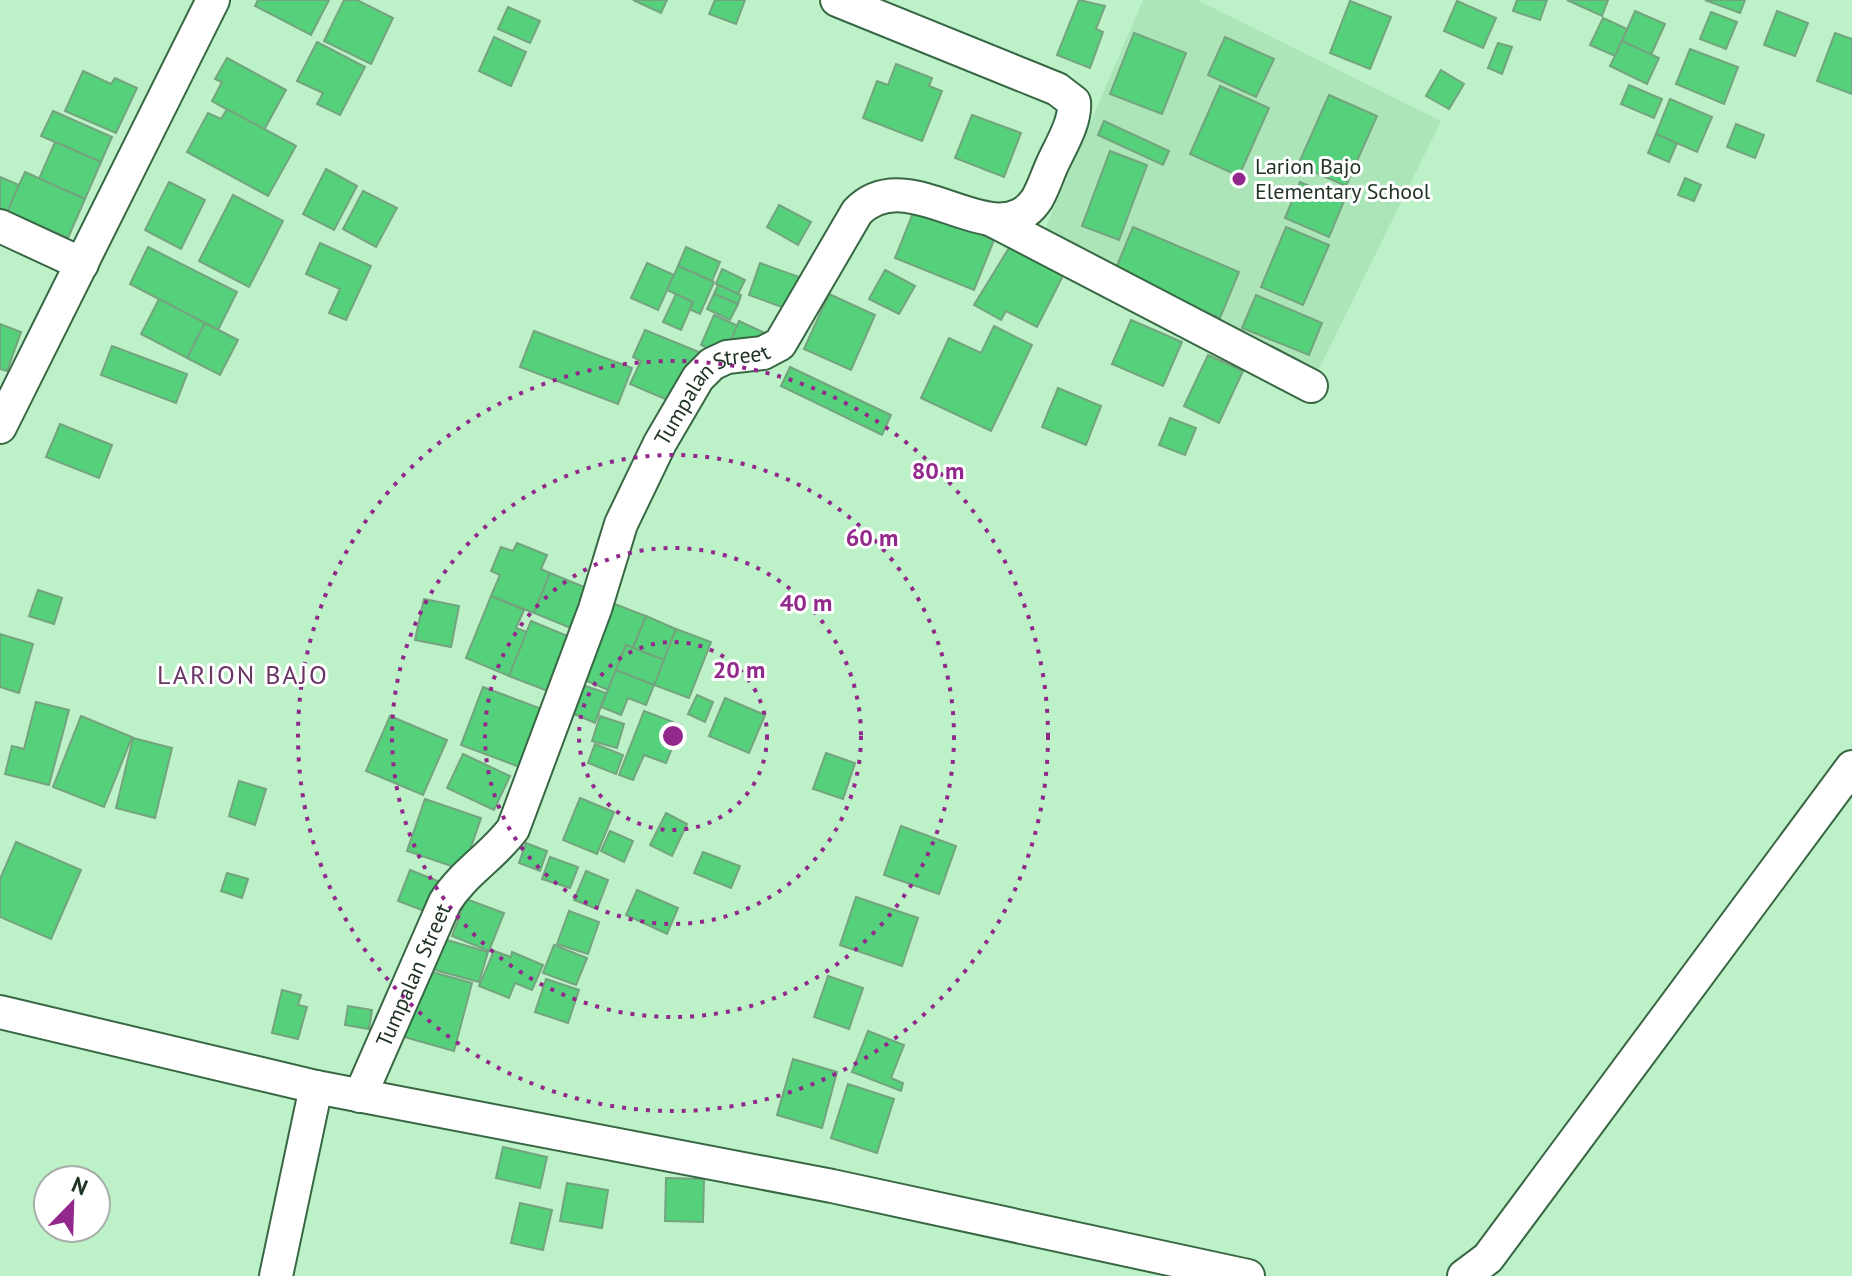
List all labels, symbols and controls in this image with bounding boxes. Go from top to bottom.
place label: Larion Bajo Elementary School [1255,152,1431,205]
marker: Larion Bajo Elementary School [1230,170,1248,188]
street label: Tumpalan Street [648,338,775,450]
text: 80 m [912,455,964,486]
text: 60 m [846,522,898,553]
text: 40 m [780,587,832,618]
text: 20 m [713,654,765,685]
district label: LARION BAJO [157,658,329,691]
centre of rings [659,722,687,750]
street label: Tumpalan Street [369,898,457,1051]
north arrow [32,1164,112,1244]
text: N [68,1170,92,1201]

